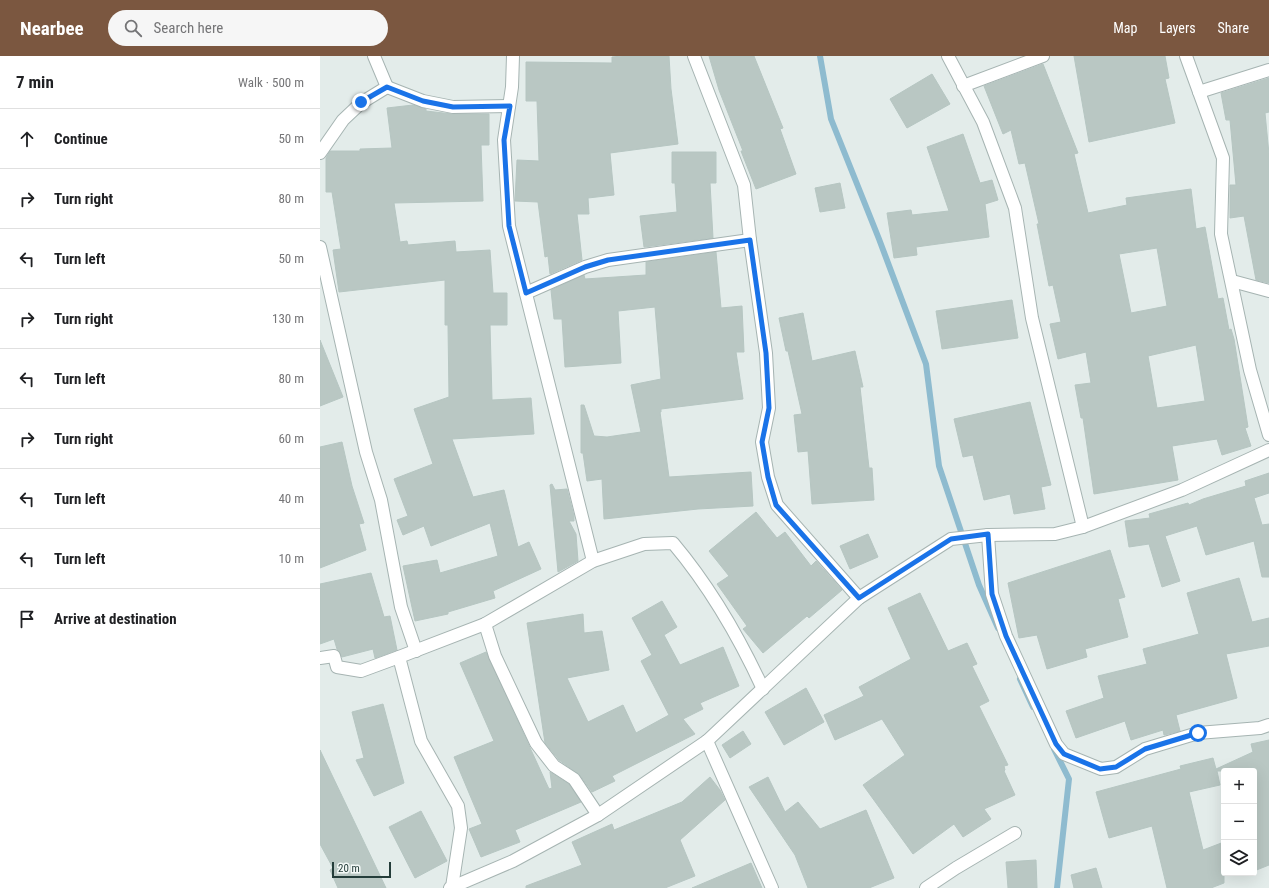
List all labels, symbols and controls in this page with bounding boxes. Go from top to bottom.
search box [108,10,388,46]
text: Nearbee [20,17,84,40]
icon: search [122,17,144,39]
text: Search here [154,19,223,37]
text: Map [1113,20,1137,36]
text: Layers [1159,20,1196,36]
text: Share [1218,20,1249,36]
text: 7 min [16,72,54,92]
text: Walk · 500 m [238,75,304,90]
route end [352,93,370,111]
icon: ahead [16,128,38,150]
text: Continue [54,130,108,148]
text: 50 m [278,131,304,146]
icon: right [16,188,38,210]
text: Turn right [54,190,113,208]
text: 80 m [278,191,304,206]
icon: left [16,248,38,270]
text: Turn left [54,250,105,268]
text: 50 m [278,251,304,266]
icon: right [16,308,38,330]
text: Turn right [54,310,113,328]
text: 130 m [272,311,304,326]
icon: left [16,368,38,390]
text: Turn left [54,370,105,388]
text: 80 m [278,371,304,386]
icon: right [16,428,38,450]
text: Turn right [54,430,113,448]
text: 60 m [278,431,304,446]
icon: left [16,488,38,510]
text: Turn left [54,490,105,508]
text: 40 m [278,491,304,506]
icon: left [16,548,38,570]
text: Turn left [54,550,105,568]
text: 10 m [278,551,304,566]
icon: arrive [16,608,38,630]
text: Arrive at destination [54,610,177,628]
route start [1189,724,1207,742]
map controls [1221,768,1257,876]
button: + [1221,768,1257,804]
button: − [1221,804,1257,840]
button: layers [1221,840,1257,876]
scale bar [332,860,391,879]
text: 20 m [338,862,360,875]

